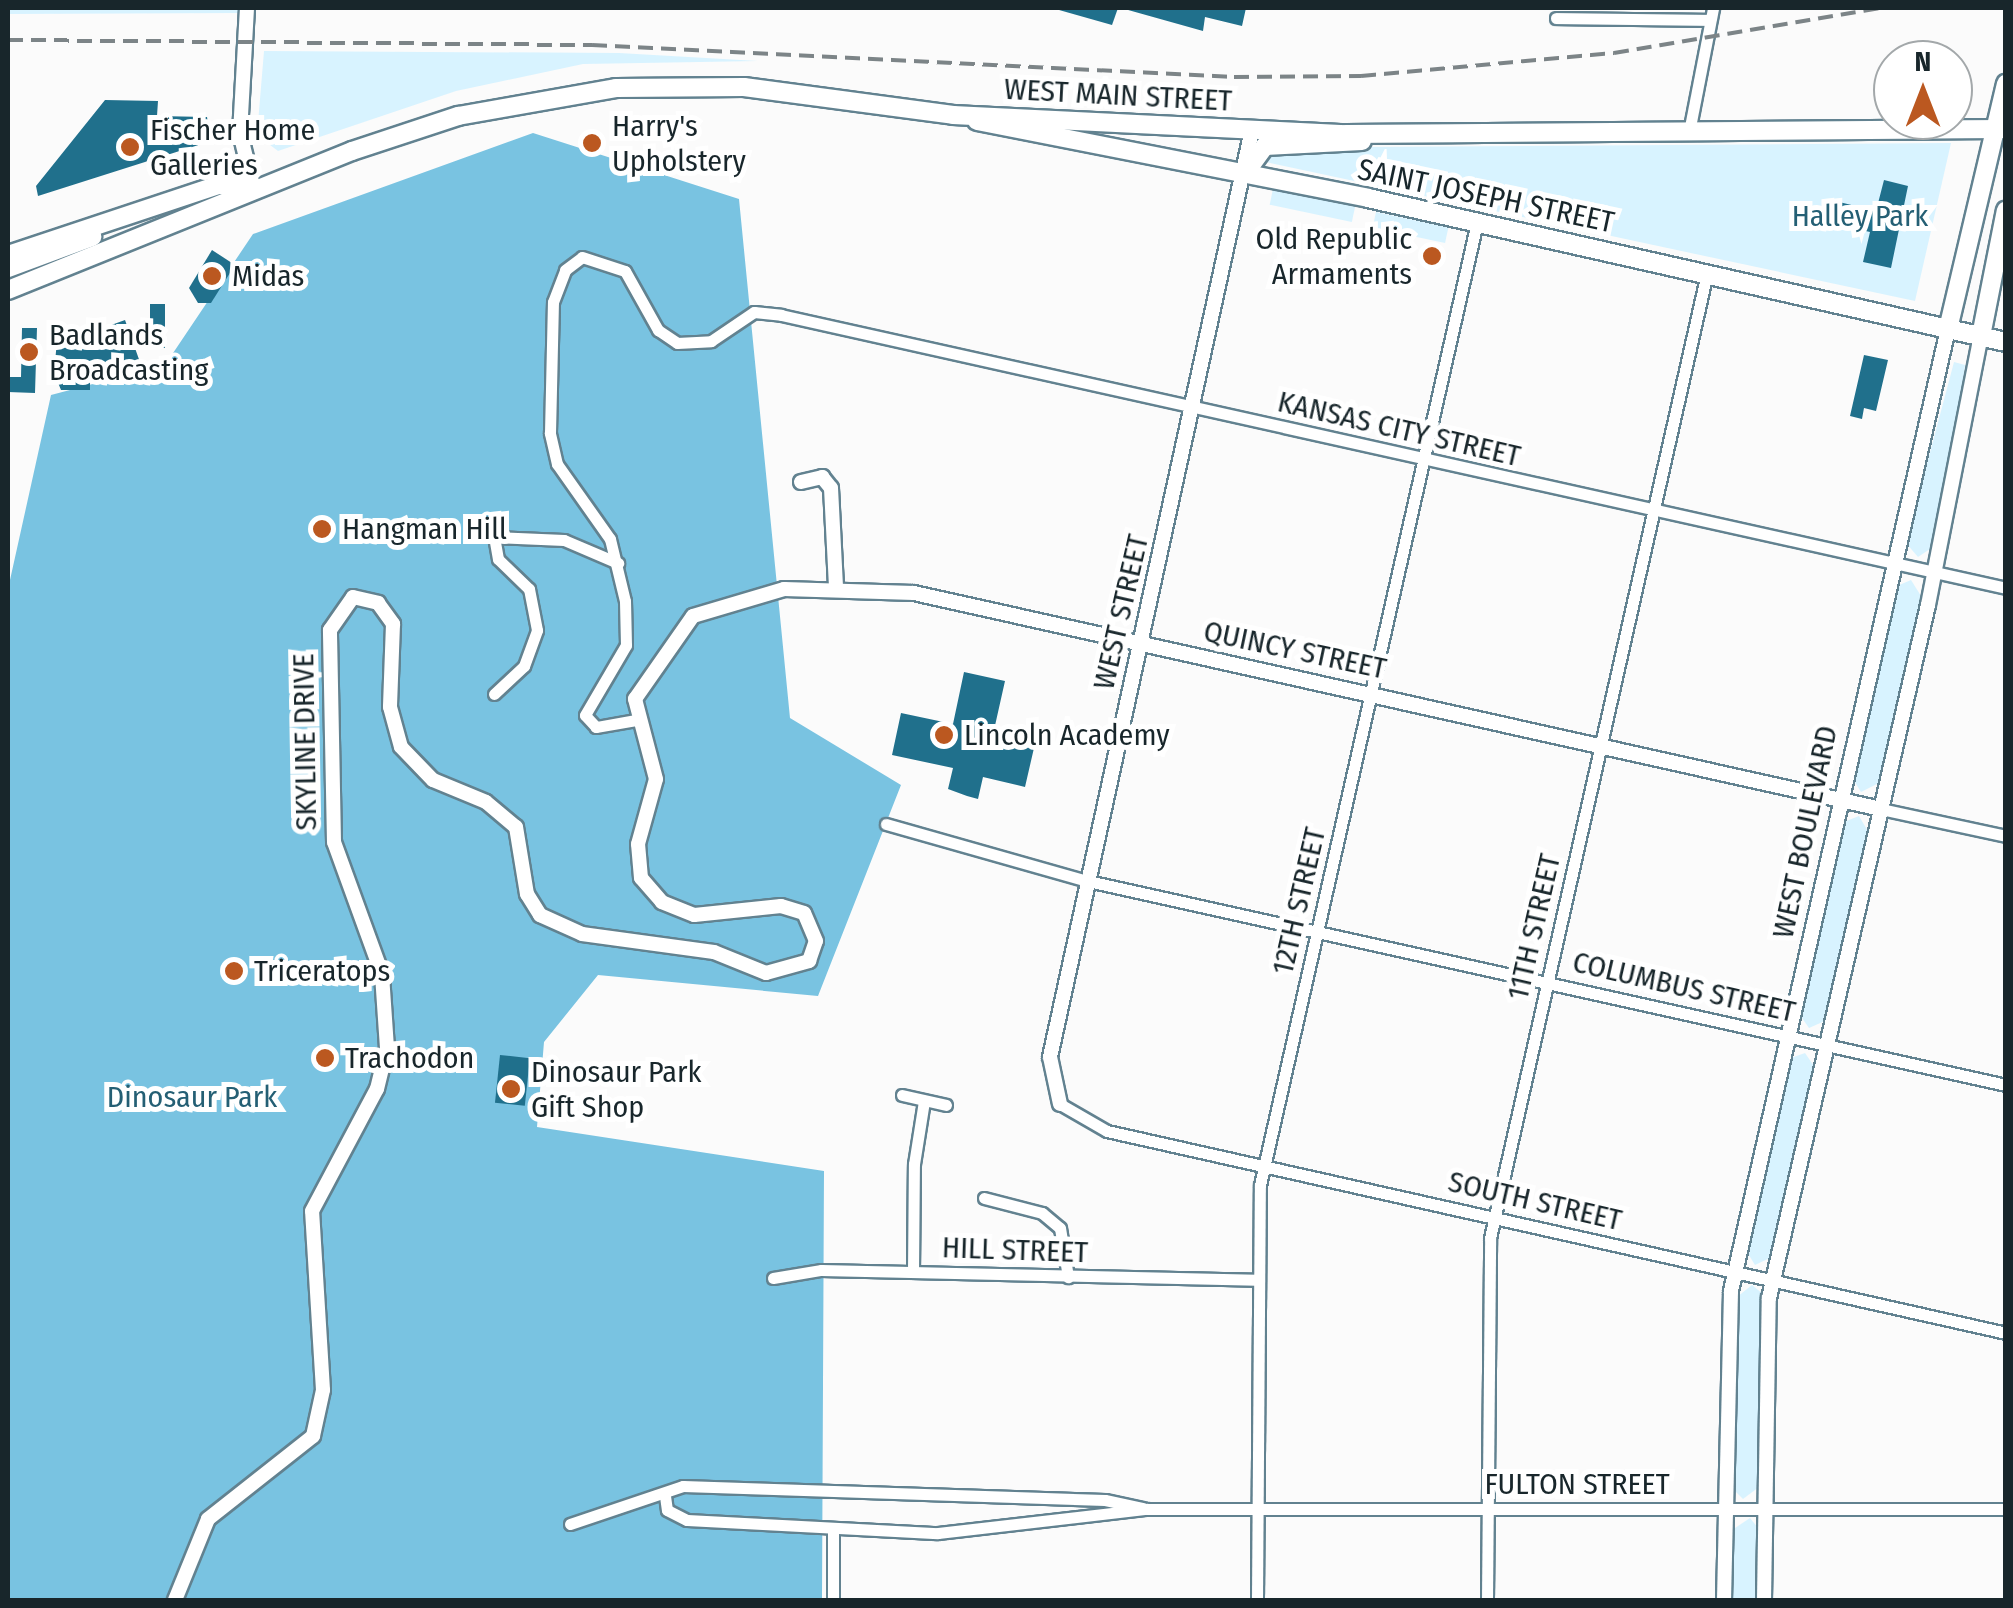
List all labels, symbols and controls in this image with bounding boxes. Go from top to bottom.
north arrow [1873,40,1973,140]
text: N [1915,45,1931,78]
street label: WEST MAIN STREET [1003,71,1233,119]
place label: Harry's Upholstery [612,108,746,178]
place label: Fischer Home Galleries [150,112,315,182]
marker: Harry's Upholstery [581,132,603,154]
marker: Fischer Home Galleries [119,136,141,158]
street label: SAINT JOSEPH STREET [1355,151,1617,241]
park label: Halley Park [1792,198,1928,234]
place label: Old Republic Armaments [1256,221,1412,292]
marker: Old Republic Armaments [1421,245,1443,267]
place label: Midas [232,258,304,294]
marker: Midas [201,265,223,287]
place label: Badlands Broadcasting [49,317,208,388]
marker: Badlands Broadcasting [18,341,40,363]
street label: KANSAS CITY STREET [1274,384,1524,474]
place label: Hangman Hill [342,511,507,547]
marker: Hangman Hill [311,518,333,540]
street label: WEST STREET [1086,531,1156,693]
street label: QUINCY STREET [1200,613,1390,687]
street label: SKYLINE DRIVE [285,653,325,831]
place label: Lincoln Academy [964,717,1170,753]
street label: WEST BOULEVARD [1765,723,1845,941]
marker: Lincoln Academy [933,724,955,746]
street label: 12TH STREET [1265,824,1333,978]
street label: 11TH STREET [1500,851,1568,1003]
street label: COLUMBUS STREET [1569,944,1799,1030]
place label: Triceratops [254,953,390,989]
marker: Triceratops [223,960,245,982]
place label: Trachodon [345,1040,474,1076]
marker: Trachodon [314,1047,336,1069]
place label: Dinosaur Park Gift Shop [531,1054,701,1124]
marker: Dinosaur Park Gift Shop [500,1078,522,1100]
park label: Dinosaur Park [107,1079,277,1115]
street label: SOUTH STREET [1445,1164,1625,1238]
street label: HILL STREET [941,1229,1089,1271]
street label: FULTON STREET [1484,1466,1670,1502]

